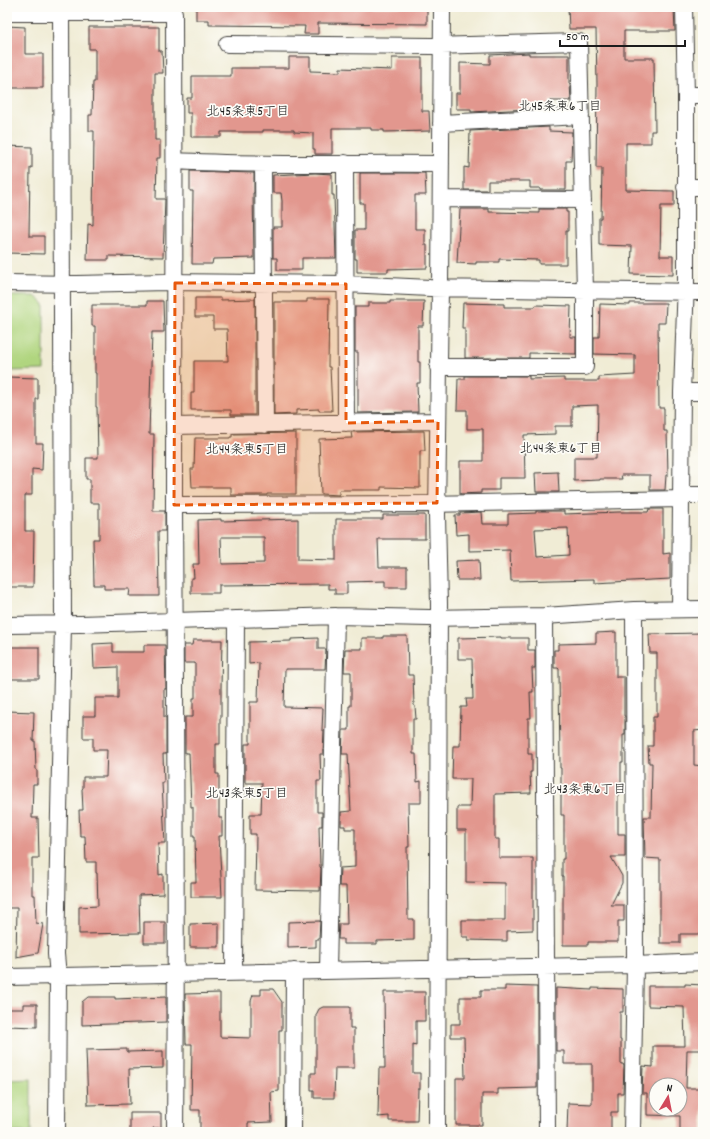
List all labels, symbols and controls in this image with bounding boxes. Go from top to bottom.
scale bar [560,22,685,48]
text: 50 m [566,29,589,46]
district label: 北45条東6丁目 [519,98,601,117]
district label: 北45条東5丁目 [207,103,289,122]
district label: 北44条東6丁目 [520,440,602,459]
district label: 北44条東5丁目 [206,441,288,460]
district label: 北43条東6丁目 [544,781,626,800]
district label: 北43条東5丁目 [206,785,288,804]
north arrow [648,1077,688,1117]
text: N [665,1081,674,1098]

